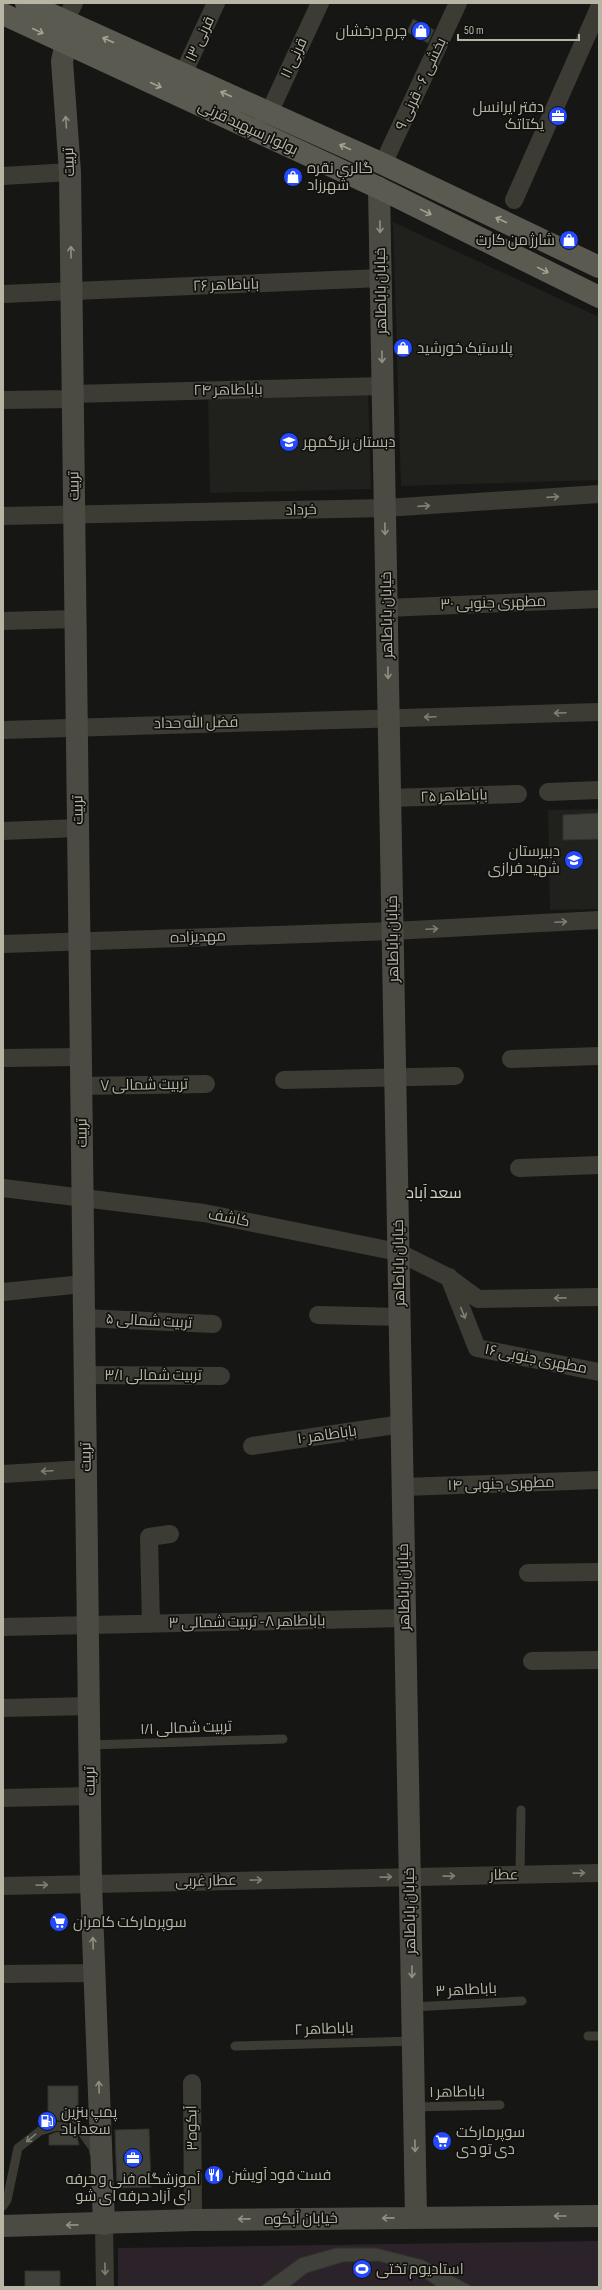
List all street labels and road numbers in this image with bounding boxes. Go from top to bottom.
street label: قرنی ۱۳ [181,13,219,65]
street label: قرنی ۱۱ [276,35,312,81]
street label: بخشی ۶ - قرنی ۹ [391,35,451,133]
street label: بولوار سپهبد قرنی [195,97,301,159]
street label: تربیت [59,147,79,177]
street label: خیابان باباطاهر [371,247,391,336]
street label: باباطاهر ۲۶ [193,274,259,296]
street label: باباطاهر ۲۴ [193,380,263,400]
street label: تربیت [64,471,84,501]
street label: خرداد [285,500,317,520]
street label: خیابان باباطاهر [377,571,397,660]
street label: مطهری جنوبی ۳۰ [440,592,546,614]
street label: فضل الله حداد [154,712,238,733]
street label: باباطاهر ۲۵ [420,785,488,807]
street label: تربیت [68,795,88,825]
street label: خیابان باباطاهر [383,895,403,984]
street label: مهدیزاده [170,927,226,947]
street label: تربیت شمالی ۷ [100,1075,188,1095]
street label: تربیت [72,1118,92,1148]
street label: کاشف [207,1205,251,1231]
street label: خیابان باباطاهر [389,1219,409,1308]
street label: تربیت شمالی ۵ [105,1309,193,1333]
street label: مطهری جنوبی ۱۶ [483,1340,589,1378]
street label: تربیت شمالی ۳/۱ [104,1366,202,1385]
street label: باباطاهر ۱۰ [296,1421,358,1449]
street label: تربیت [76,1442,96,1472]
street label: مطهری جنوبی ۱۴ [447,1473,555,1495]
street label: خیابان باباطاهر [394,1543,414,1632]
street label: باباطاهر ۸- تربیت شمالی ۳ [168,1611,326,1633]
street label: تربیت شمالی ۱/۱ [140,1717,232,1739]
street label: تربیت [80,1766,100,1796]
street label: عطار [489,1865,518,1885]
street label: خیابان باباطاهر [400,1867,420,1956]
street label: عطار غربی [175,1871,237,1891]
street label: باباطاهر ۳ [435,1979,497,2001]
street label: باباطاهر ۲ [294,2018,354,2040]
street label: باباطاهر ۱ [429,2082,485,2102]
street label: آبکوه۳ [182,2105,202,2151]
street label: خیابان آبکوه [264,2209,338,2229]

